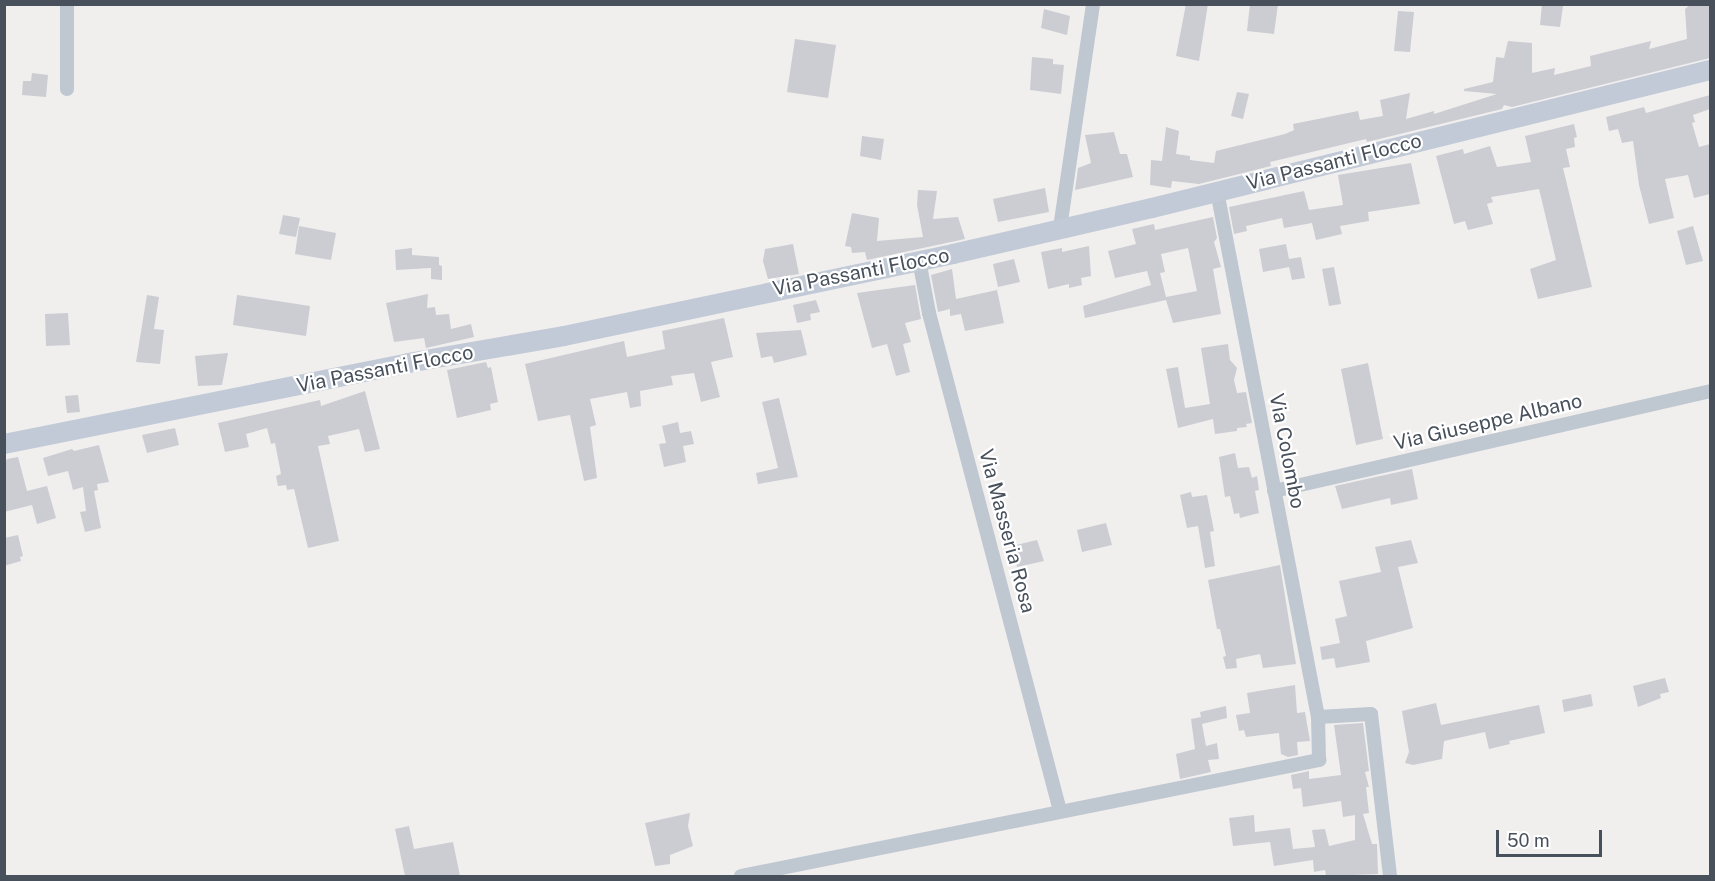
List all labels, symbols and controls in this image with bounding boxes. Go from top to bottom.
street label: Via Passanti Flocco [1244,129,1424,195]
street label: Via Passanti Flocco [771,243,951,301]
street label: Via Passanti Flocco [295,340,475,398]
street label: Via Giuseppe Albano [1391,389,1585,455]
street label: Via Colombo [1264,391,1310,511]
street label: Via Masseria Rosa [974,446,1040,616]
scale bar [1499,818,1606,856]
text: 50 m [1507,830,1550,851]

